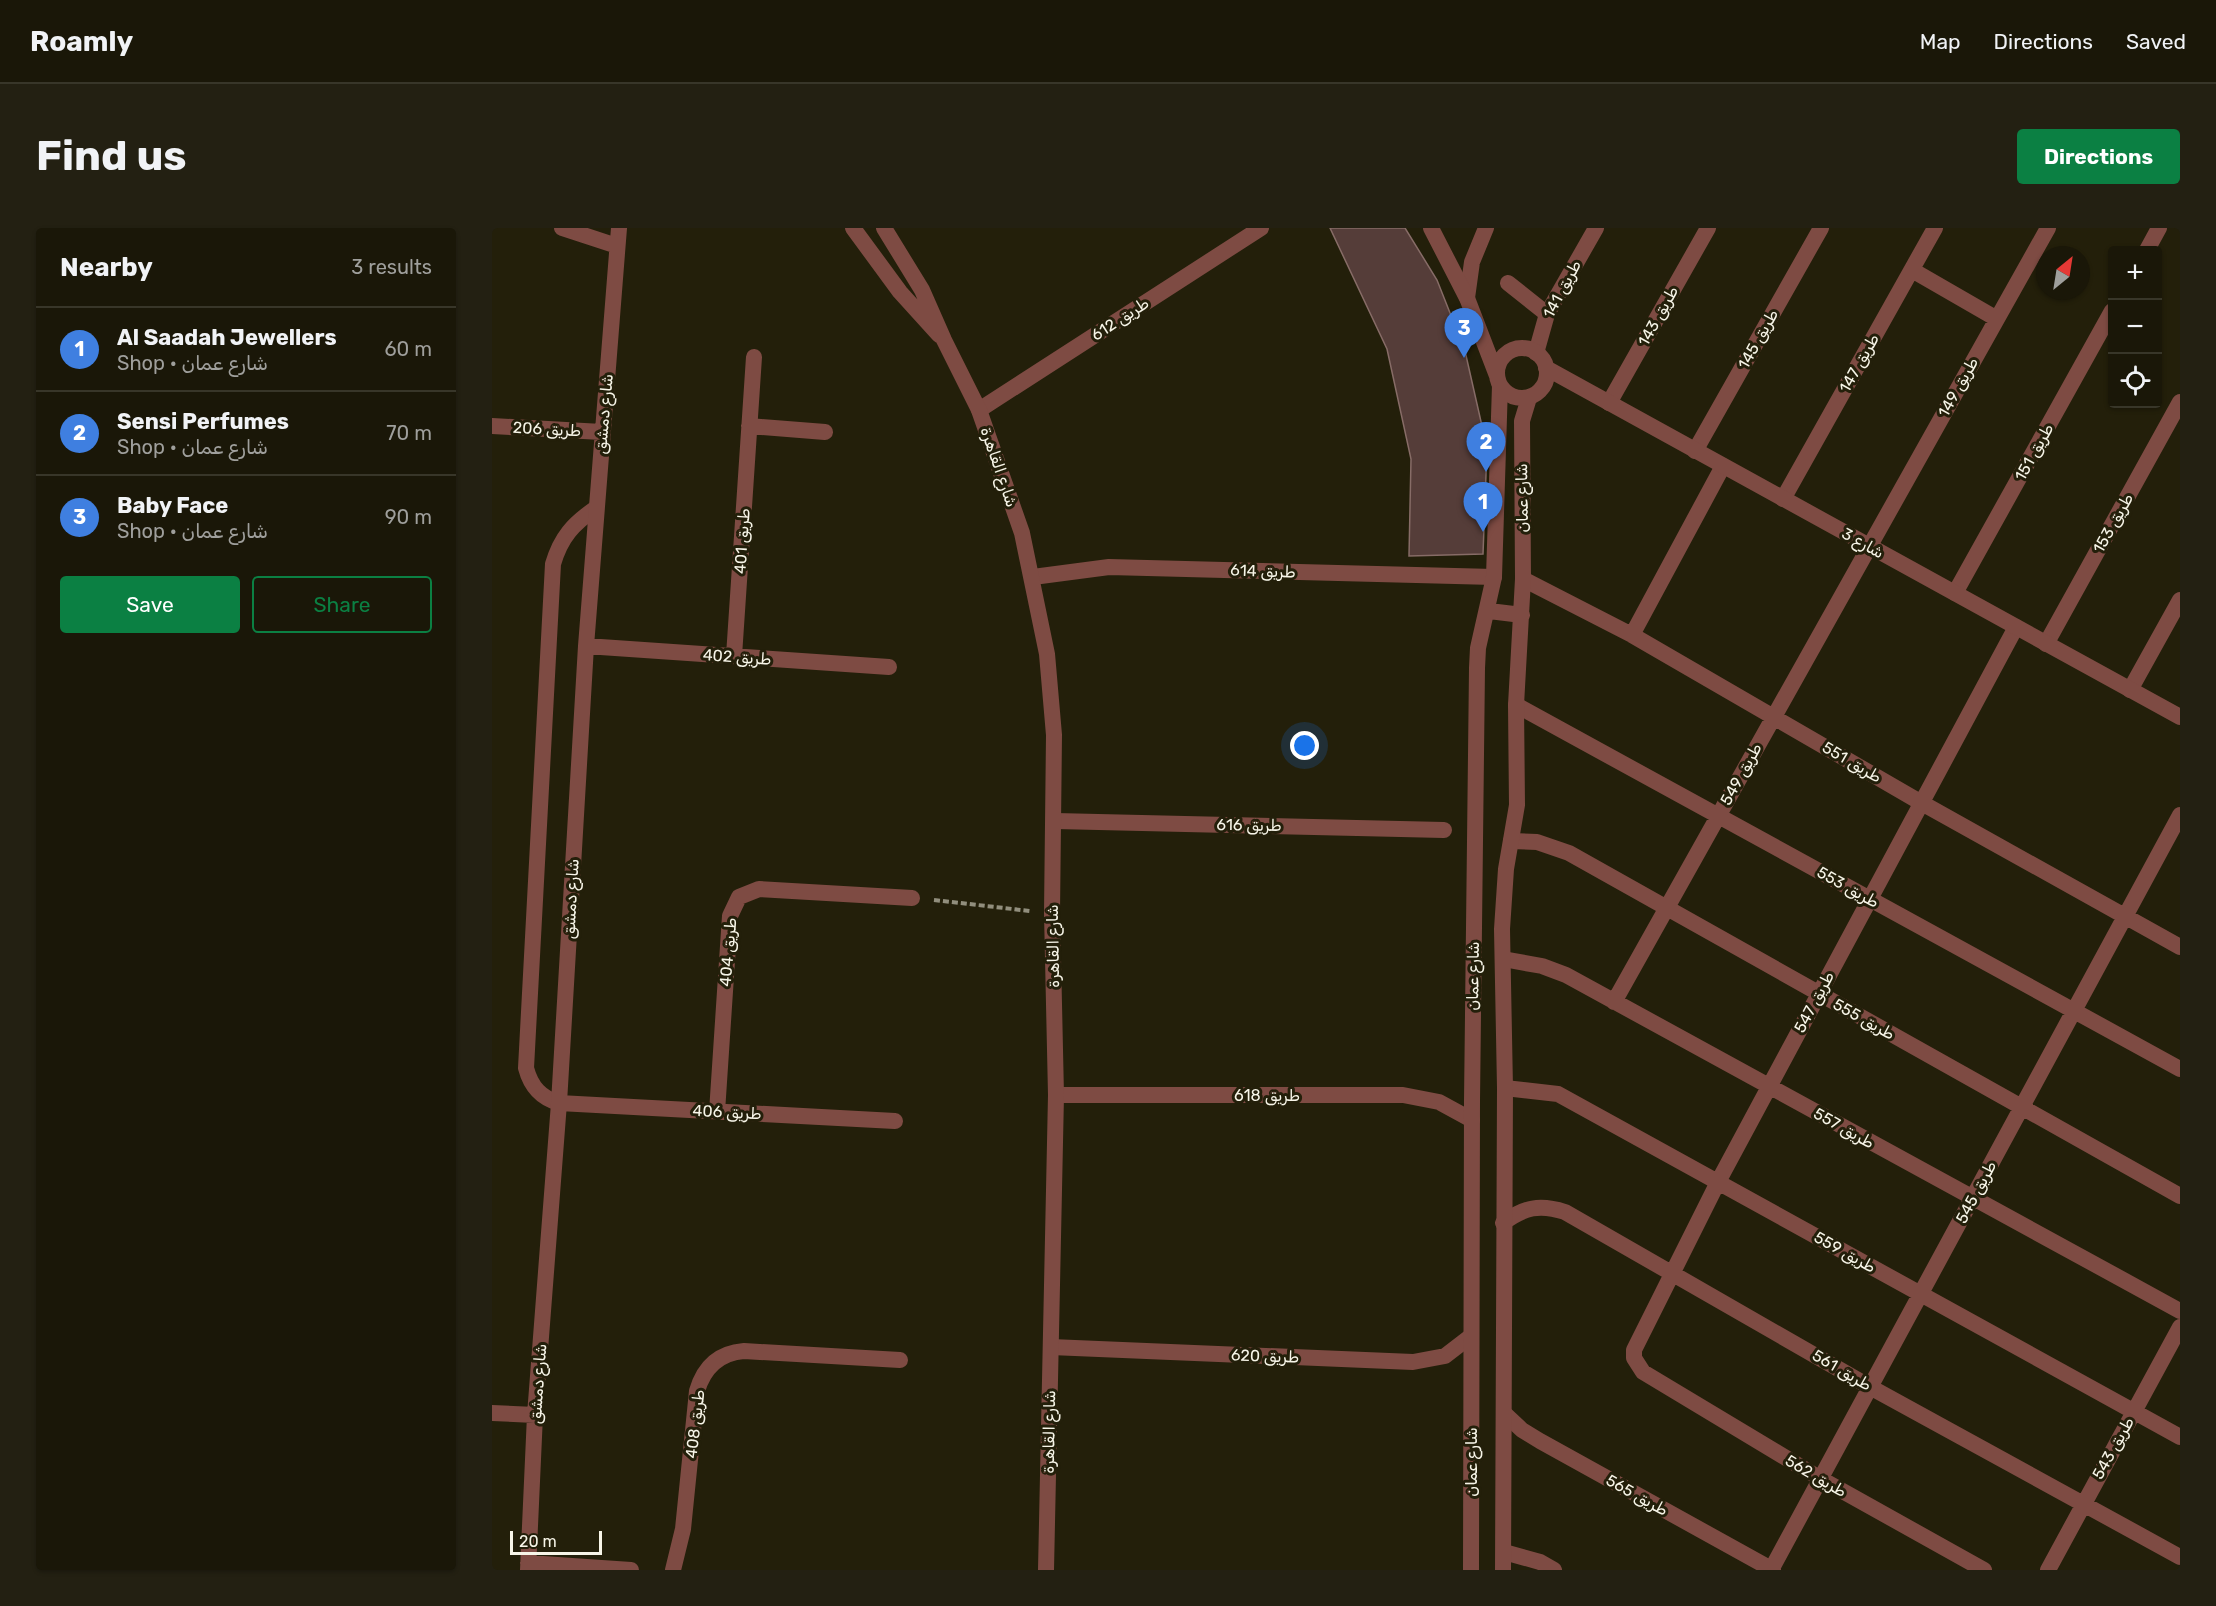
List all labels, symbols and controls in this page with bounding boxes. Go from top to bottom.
text: Roamly [30,25,133,58]
text: Map [1920,29,1961,54]
text: Directions [1994,29,2093,54]
text: Saved [2126,29,2186,54]
button: Directions [2017,129,2180,184]
text: Find us [36,131,187,181]
north arrow [2036,246,2090,300]
map controls [2108,246,2162,408]
button: + [2108,246,2162,300]
text: Nearby [60,252,153,283]
text: 3 results [351,255,432,279]
street label: طريق 141 [1539,257,1586,322]
street label: طريق 143 [1634,283,1683,350]
street label: طريق 612 [1088,293,1153,346]
button: − [2108,300,2162,354]
street label: طريق 145 [1734,306,1783,373]
pin: 3 [1444,308,1484,358]
text: Al Saadah Jewellers [117,324,337,351]
street label: طريق 147 [1835,330,1884,396]
text: 1 [75,337,84,361]
text: 60 m [385,337,432,361]
text: Shop · شارع عمان [117,351,268,375]
street label: طريق 149 [1934,354,1983,421]
button: locate [2108,354,2162,408]
street label: شارع دمشق [591,373,619,455]
text: Sensi Perfumes [117,408,289,435]
street label: طريق 206 [512,418,582,441]
street label: طريق 151 [2011,420,2058,484]
text: 2 [73,421,86,445]
text: 70 m [386,421,432,445]
pin: 2 [1466,422,1506,472]
street label: شارع القاهرة [975,424,1022,510]
text: Shop · شارع عمان [117,435,268,459]
street label: شارع عمان [1512,463,1534,533]
pin: 1 [1464,482,1502,532]
street label: طريق 153 [2089,490,2138,557]
text: Baby Face [117,492,228,519]
text: 3 [73,505,86,529]
text: 90 m [385,505,432,529]
street label: طريق 401 [730,507,755,575]
text: Shop · شارع عمان [117,519,268,543]
street label: شارع 3 [1838,524,1887,564]
street label: طريق 614 [1230,560,1296,583]
button: Save [60,576,240,633]
button: Share [252,576,432,633]
street label: طريق 402 [702,645,772,670]
your location [1290,731,1319,760]
street label: طريق 551 [1819,738,1885,787]
street label: طريق 549 [1716,740,1767,809]
street label: طريق 616 [1216,815,1282,836]
street label: شارع دمشق [559,858,585,940]
street label: طريق 553 [1813,862,1882,913]
street label: شارع القاهرة [1043,904,1065,988]
street label: طريق 404 [716,917,741,987]
street label: شارع عمان [1463,941,1485,1011]
street label: طريق 547 [1790,968,1839,1036]
street label: طريق 555 [1829,994,1898,1045]
street label: طريق 618 [1234,1086,1300,1106]
street label: طريق 406 [692,1101,762,1124]
street label: طريق 557 [1810,1104,1878,1153]
street label: طريق 545 [1952,1157,2001,1227]
street label: طريق 559 [1810,1227,1879,1278]
street label: شارع دمشق [526,1343,552,1425]
street label: طريق 620 [1230,1345,1299,1368]
street label: طريق 561 [1809,1345,1875,1395]
street label: طريق 408 [681,1388,710,1460]
street label: شارع القاهرة [1039,1390,1061,1474]
street label: طريق 543 [2088,1414,2139,1483]
street label: شارع عمان [1462,1427,1483,1497]
street label: طريق 562 [1781,1451,1850,1502]
street label: طريق 565 [1602,1470,1671,1521]
scale bar [510,1528,602,1556]
text: 20 m [519,1532,557,1551]

